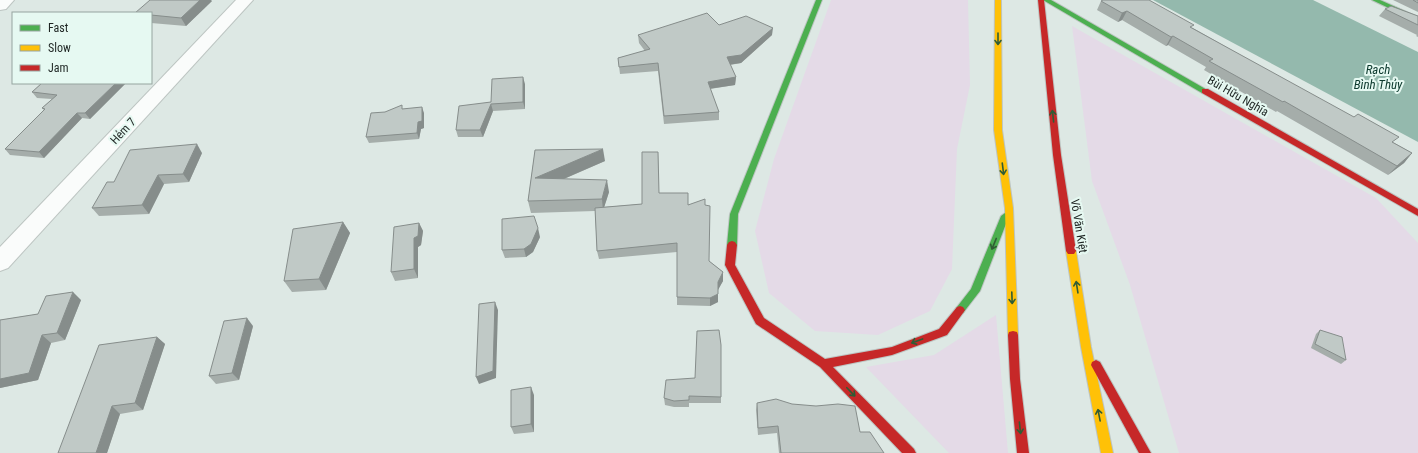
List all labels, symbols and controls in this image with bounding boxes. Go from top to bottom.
legend [12,12,152,84]
text: Fast [48,21,69,35]
one-way arrow [994,32,1002,45]
text: Slow [48,41,71,55]
text: Jam [48,61,69,75]
water label: Rạch Bình Thủy [1354,62,1403,92]
street label: Bùi Hữu Nghĩa [1205,73,1271,119]
one-way arrow [1049,110,1057,123]
street label: Hẻm 7 [107,115,139,147]
one-way arrow [1000,162,1007,175]
street label: Võ Văn Kiệt [1068,198,1090,254]
one-way arrow [990,237,997,249]
one-way arrow [1072,281,1080,294]
one-way arrow [1008,291,1016,304]
one-way arrow [912,338,924,346]
one-way arrow [846,387,856,397]
one-way arrow [1095,409,1103,422]
one-way arrow [1017,421,1024,434]

